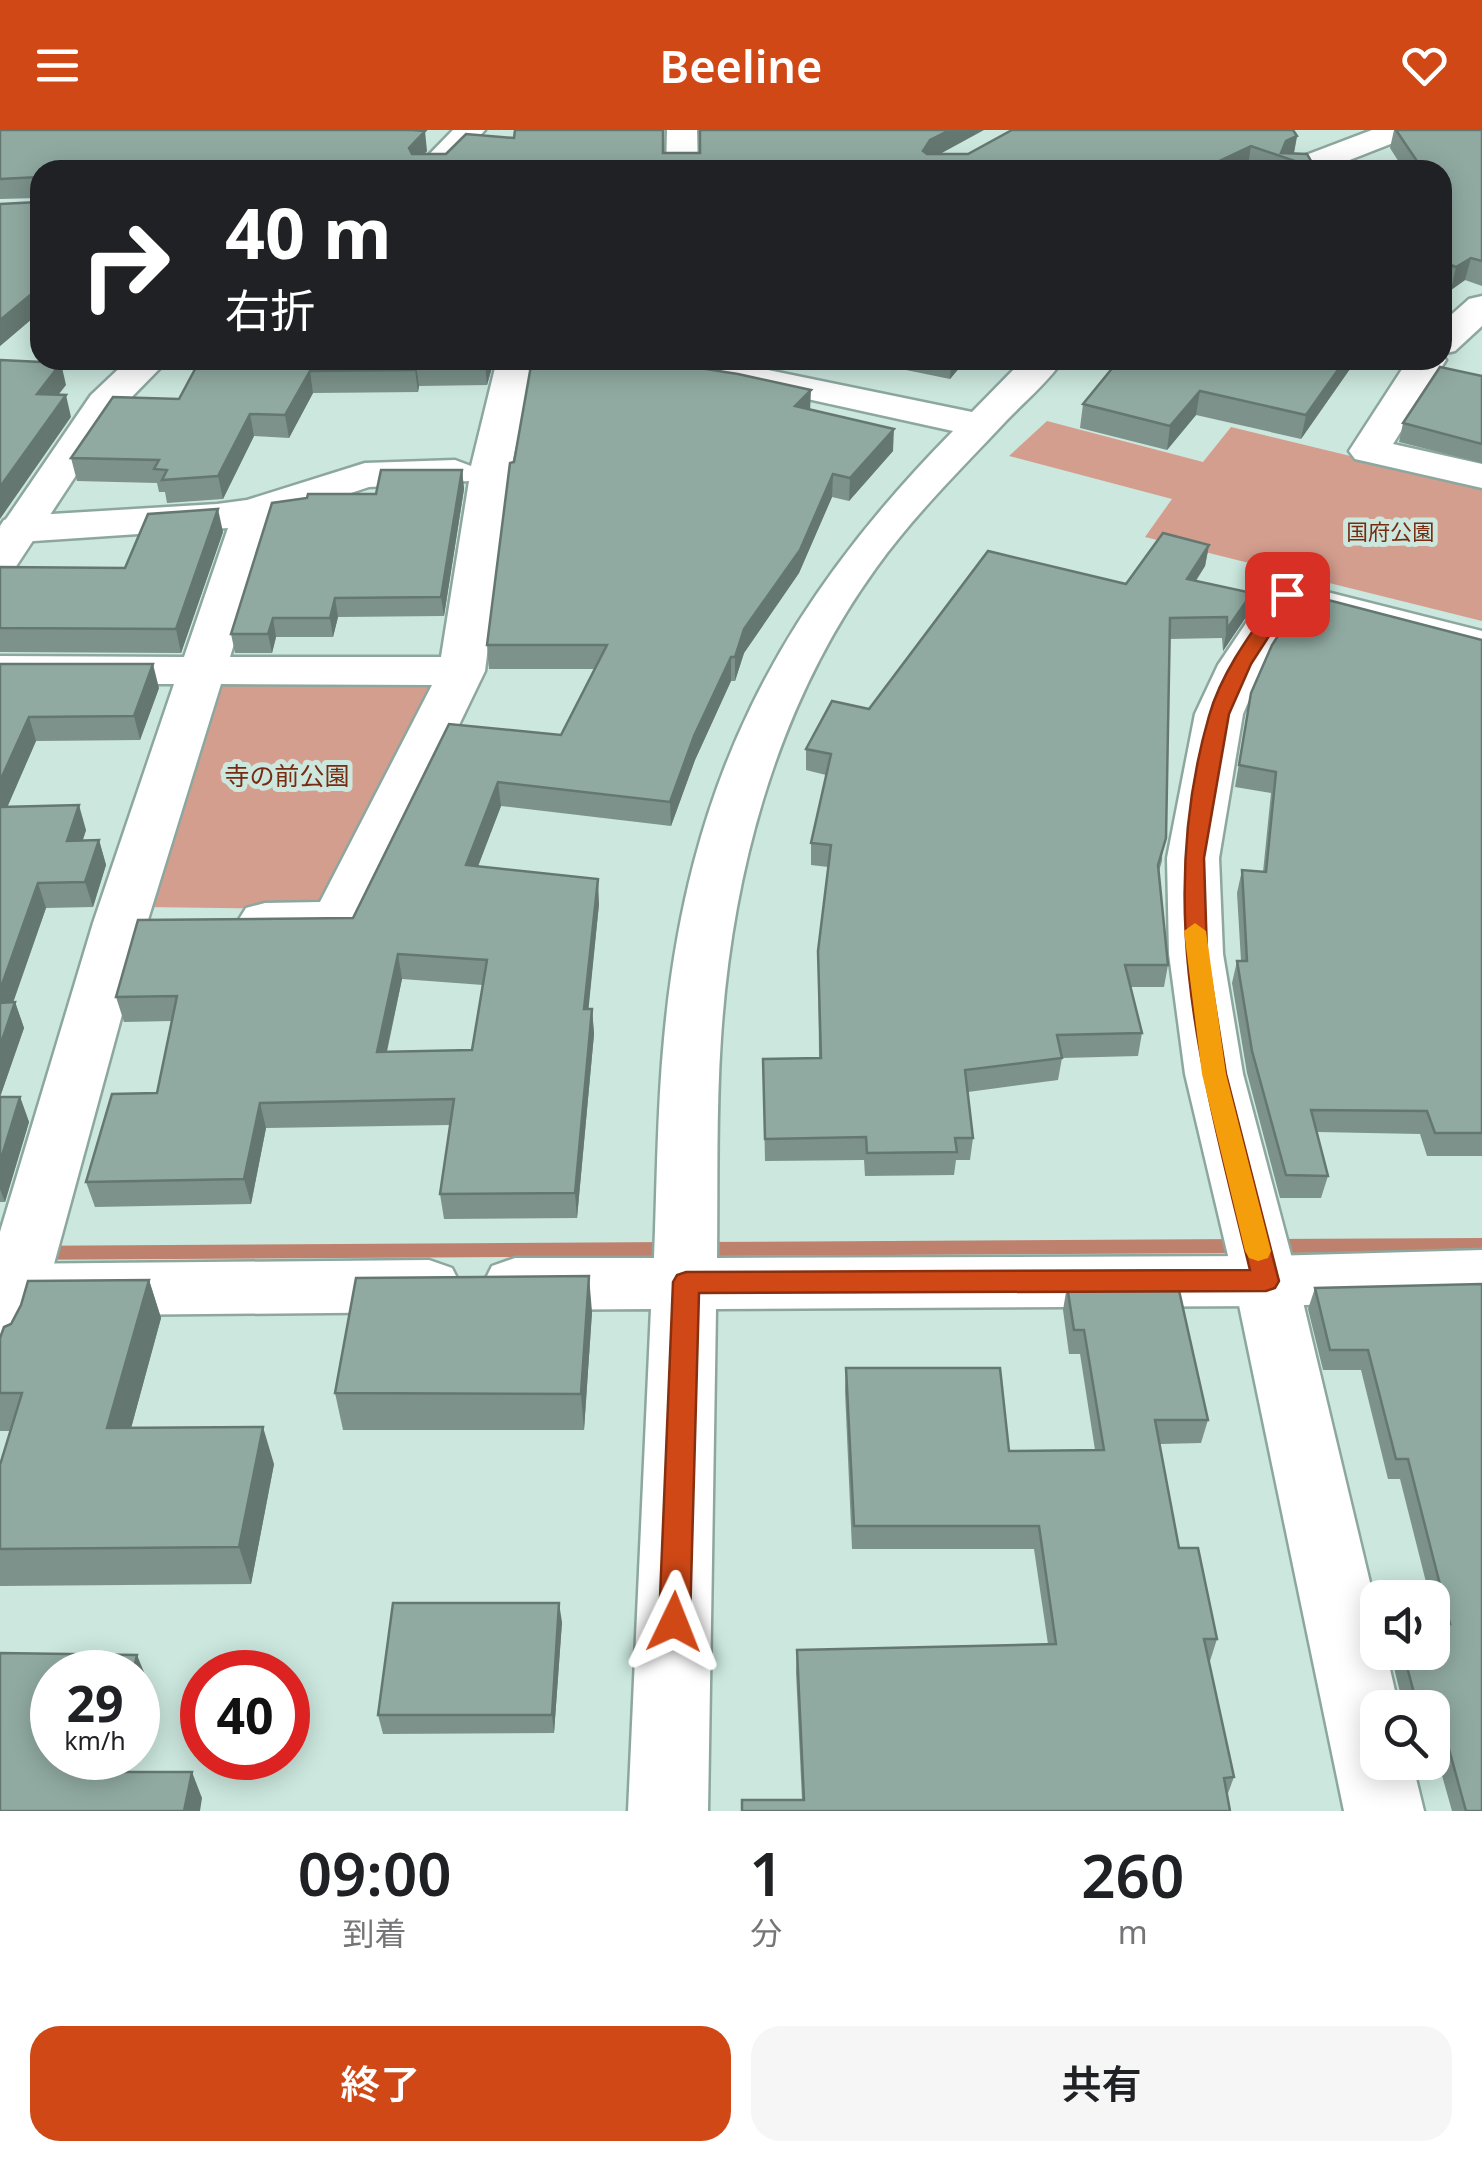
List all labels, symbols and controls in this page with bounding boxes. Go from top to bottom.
text: Beeline [660,35,822,96]
icon: menu [30,38,85,93]
icon: heart [1397,38,1452,93]
text: 40 m [225,184,392,280]
icon: right [60,200,190,330]
text: 右折 [225,279,315,340]
park label: 国府公園 [1346,516,1434,546]
pin [1245,552,1330,637]
icon: arrive [1260,567,1315,622]
park label: 寺の前公園 [224,758,350,792]
position arrow [622,1570,726,1674]
map controls [1360,1580,1450,1780]
button: sound [1360,1580,1450,1670]
speed limit sign: 40 [180,1650,310,1780]
text: 29 [66,1669,124,1737]
button: search [1360,1690,1450,1780]
text: km/h [64,1723,126,1757]
text: 09:00 [298,1832,452,1914]
text: 1 [749,1832,784,1914]
text: 260 [1081,1834,1184,1916]
text: m [1118,1910,1148,1953]
text: 到着 [343,1911,407,1954]
text: 分 [750,1911,782,1954]
button: 終了 [30,2026,731,2141]
button: 共有 [751,2026,1452,2141]

